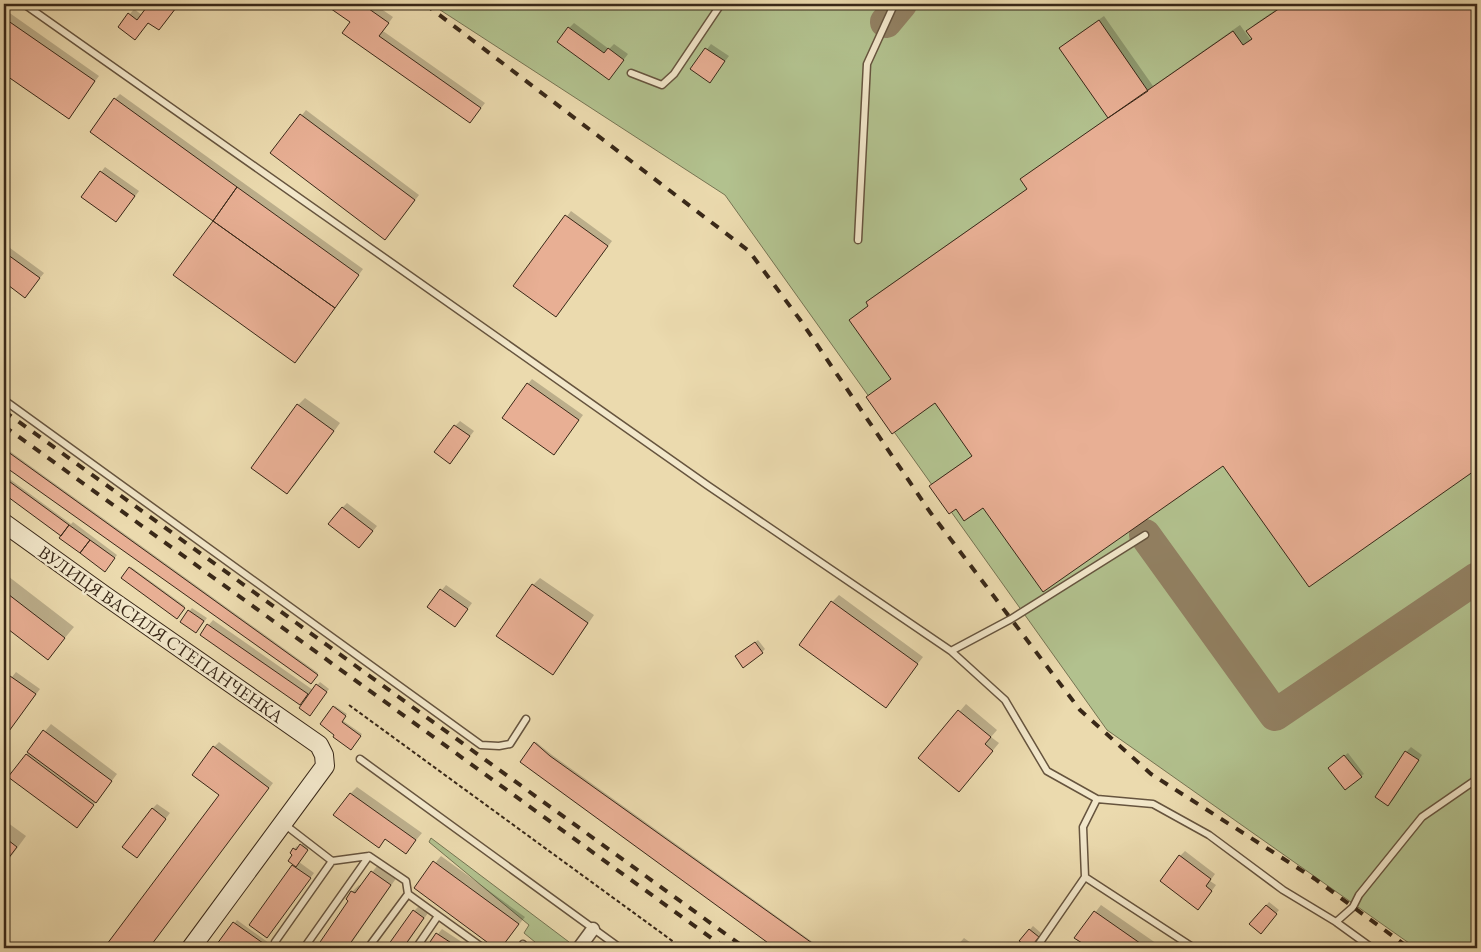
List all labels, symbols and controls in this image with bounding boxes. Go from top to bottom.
street label: ВУЛИЦЯ ВАСИЛЯ СТЕПАНЧЕНКА [34,540,288,728]

